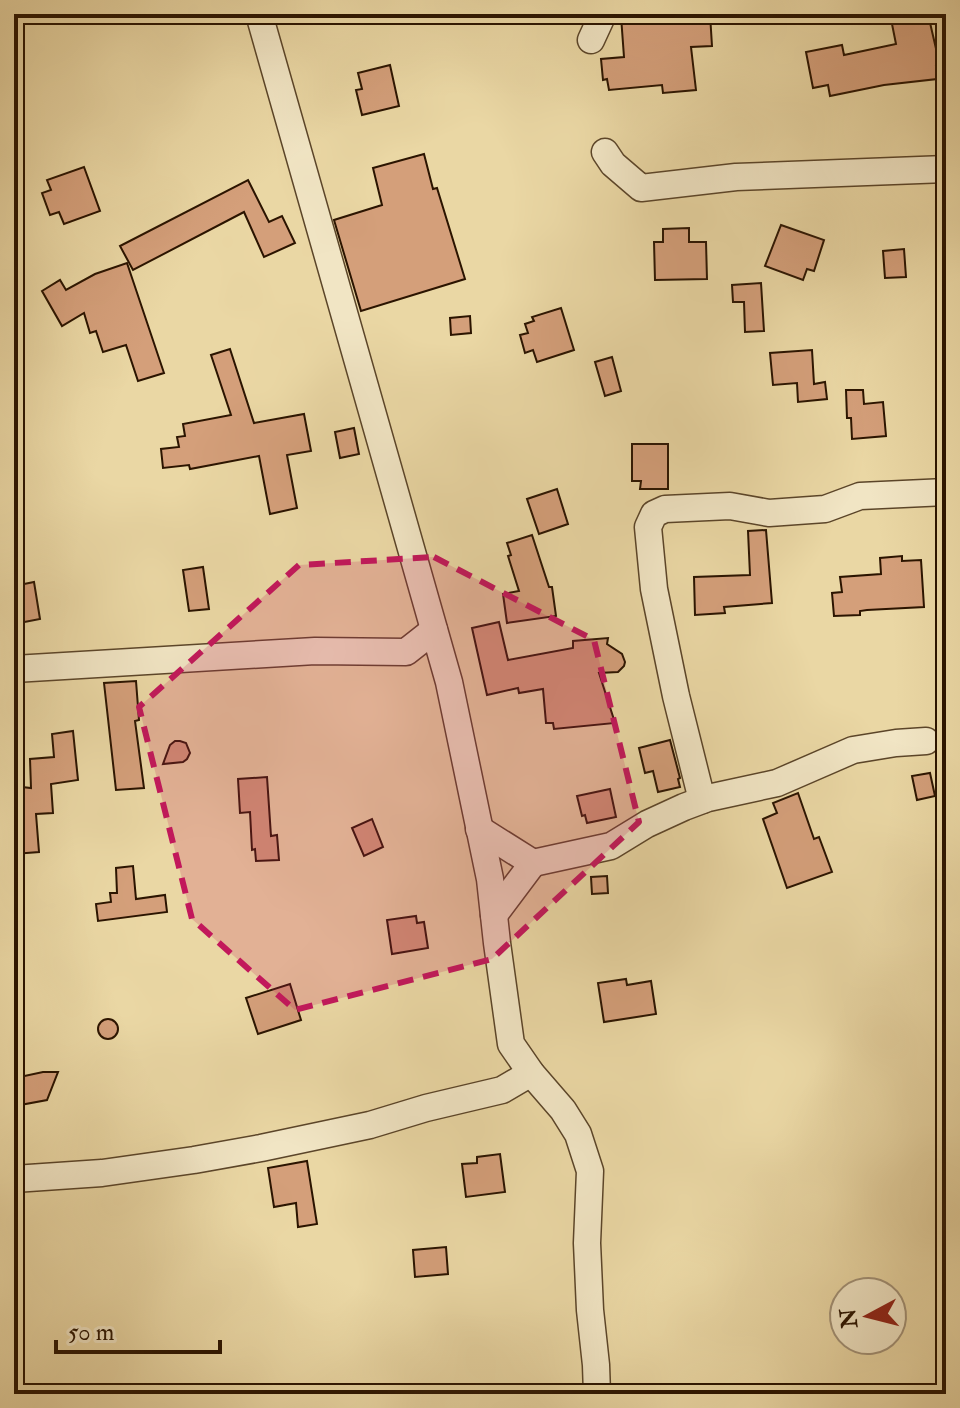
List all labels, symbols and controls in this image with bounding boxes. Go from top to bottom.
north arrow [828,1276,908,1356]
scale bar [56,1304,220,1354]
text: N [834,1307,864,1331]
text: 50 m [68,1317,115,1348]

